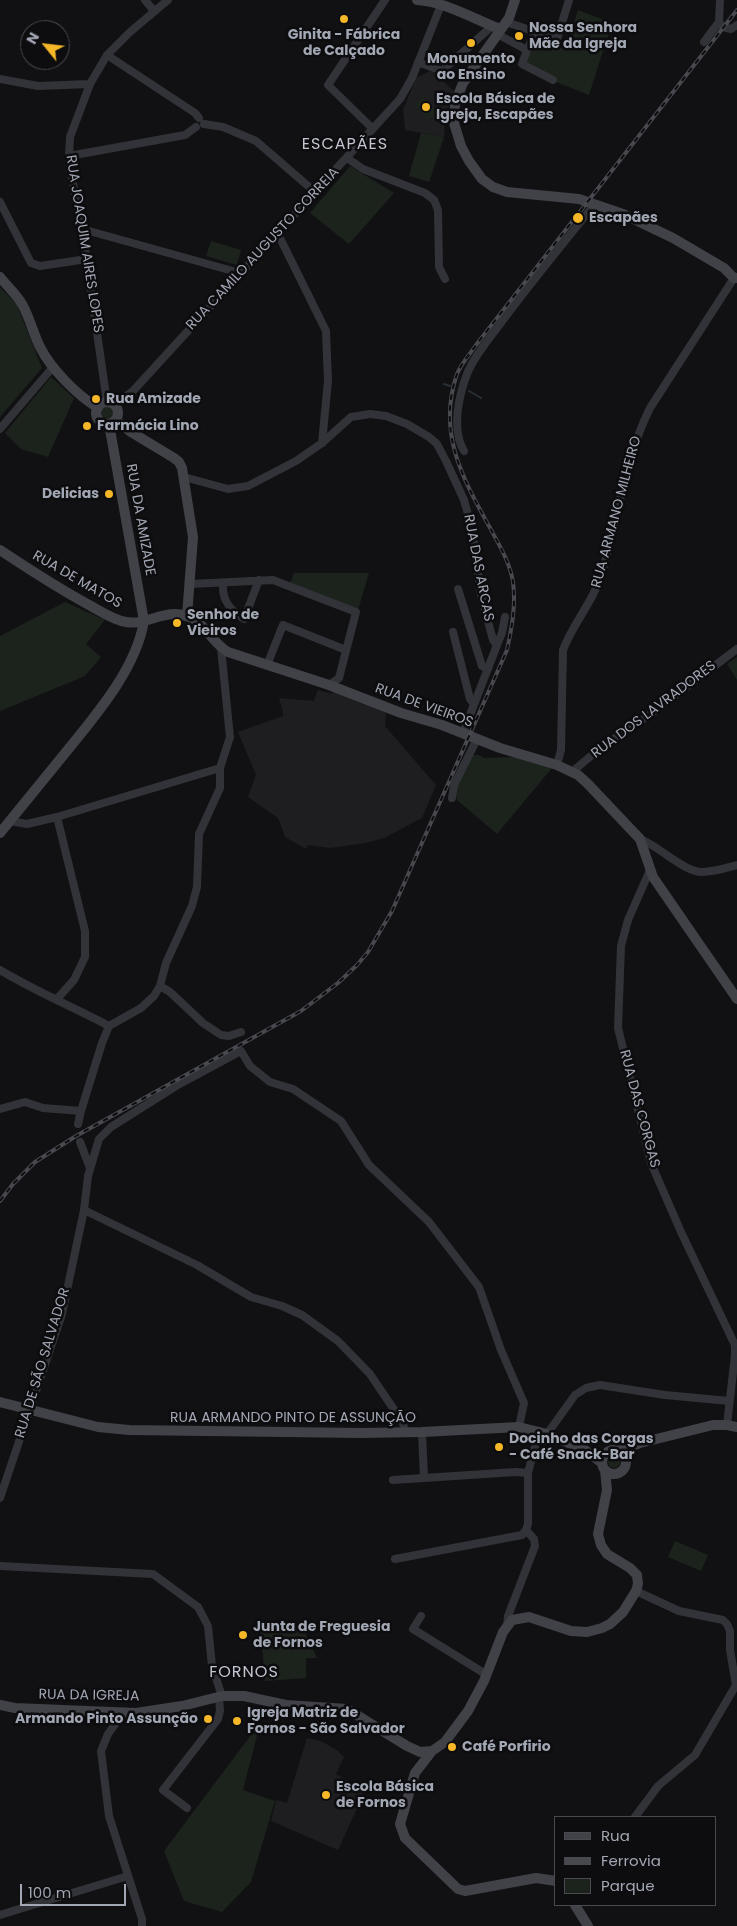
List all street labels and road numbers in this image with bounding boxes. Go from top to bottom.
street label: RUA JOAQUIM AIRES LOPES [62,154,106,334]
street label: RUA CAMILO AUGUSTO CORREIA [183,164,343,334]
street label: RUA ARMANO MILHEIRO [589,434,645,590]
street label: RUA DA AMIZADE [122,463,158,577]
street label: RUA DAS ARCAS [459,513,497,623]
street label: RUA DE MATOS [29,548,125,612]
street label: RUA DOS LAVRADORES [588,658,720,762]
street label: RUA DE VIEIROS [373,680,475,732]
street label: RUA DAS CORGAS [615,1048,663,1170]
street label: RUA DE SÃO SALVADOR [12,1286,74,1440]
street label: RUA ARMANDO PINTO DE ASSUNÇÃO [170,1410,416,1426]
street label: RUA DA IGREJA [38,1687,140,1705]

